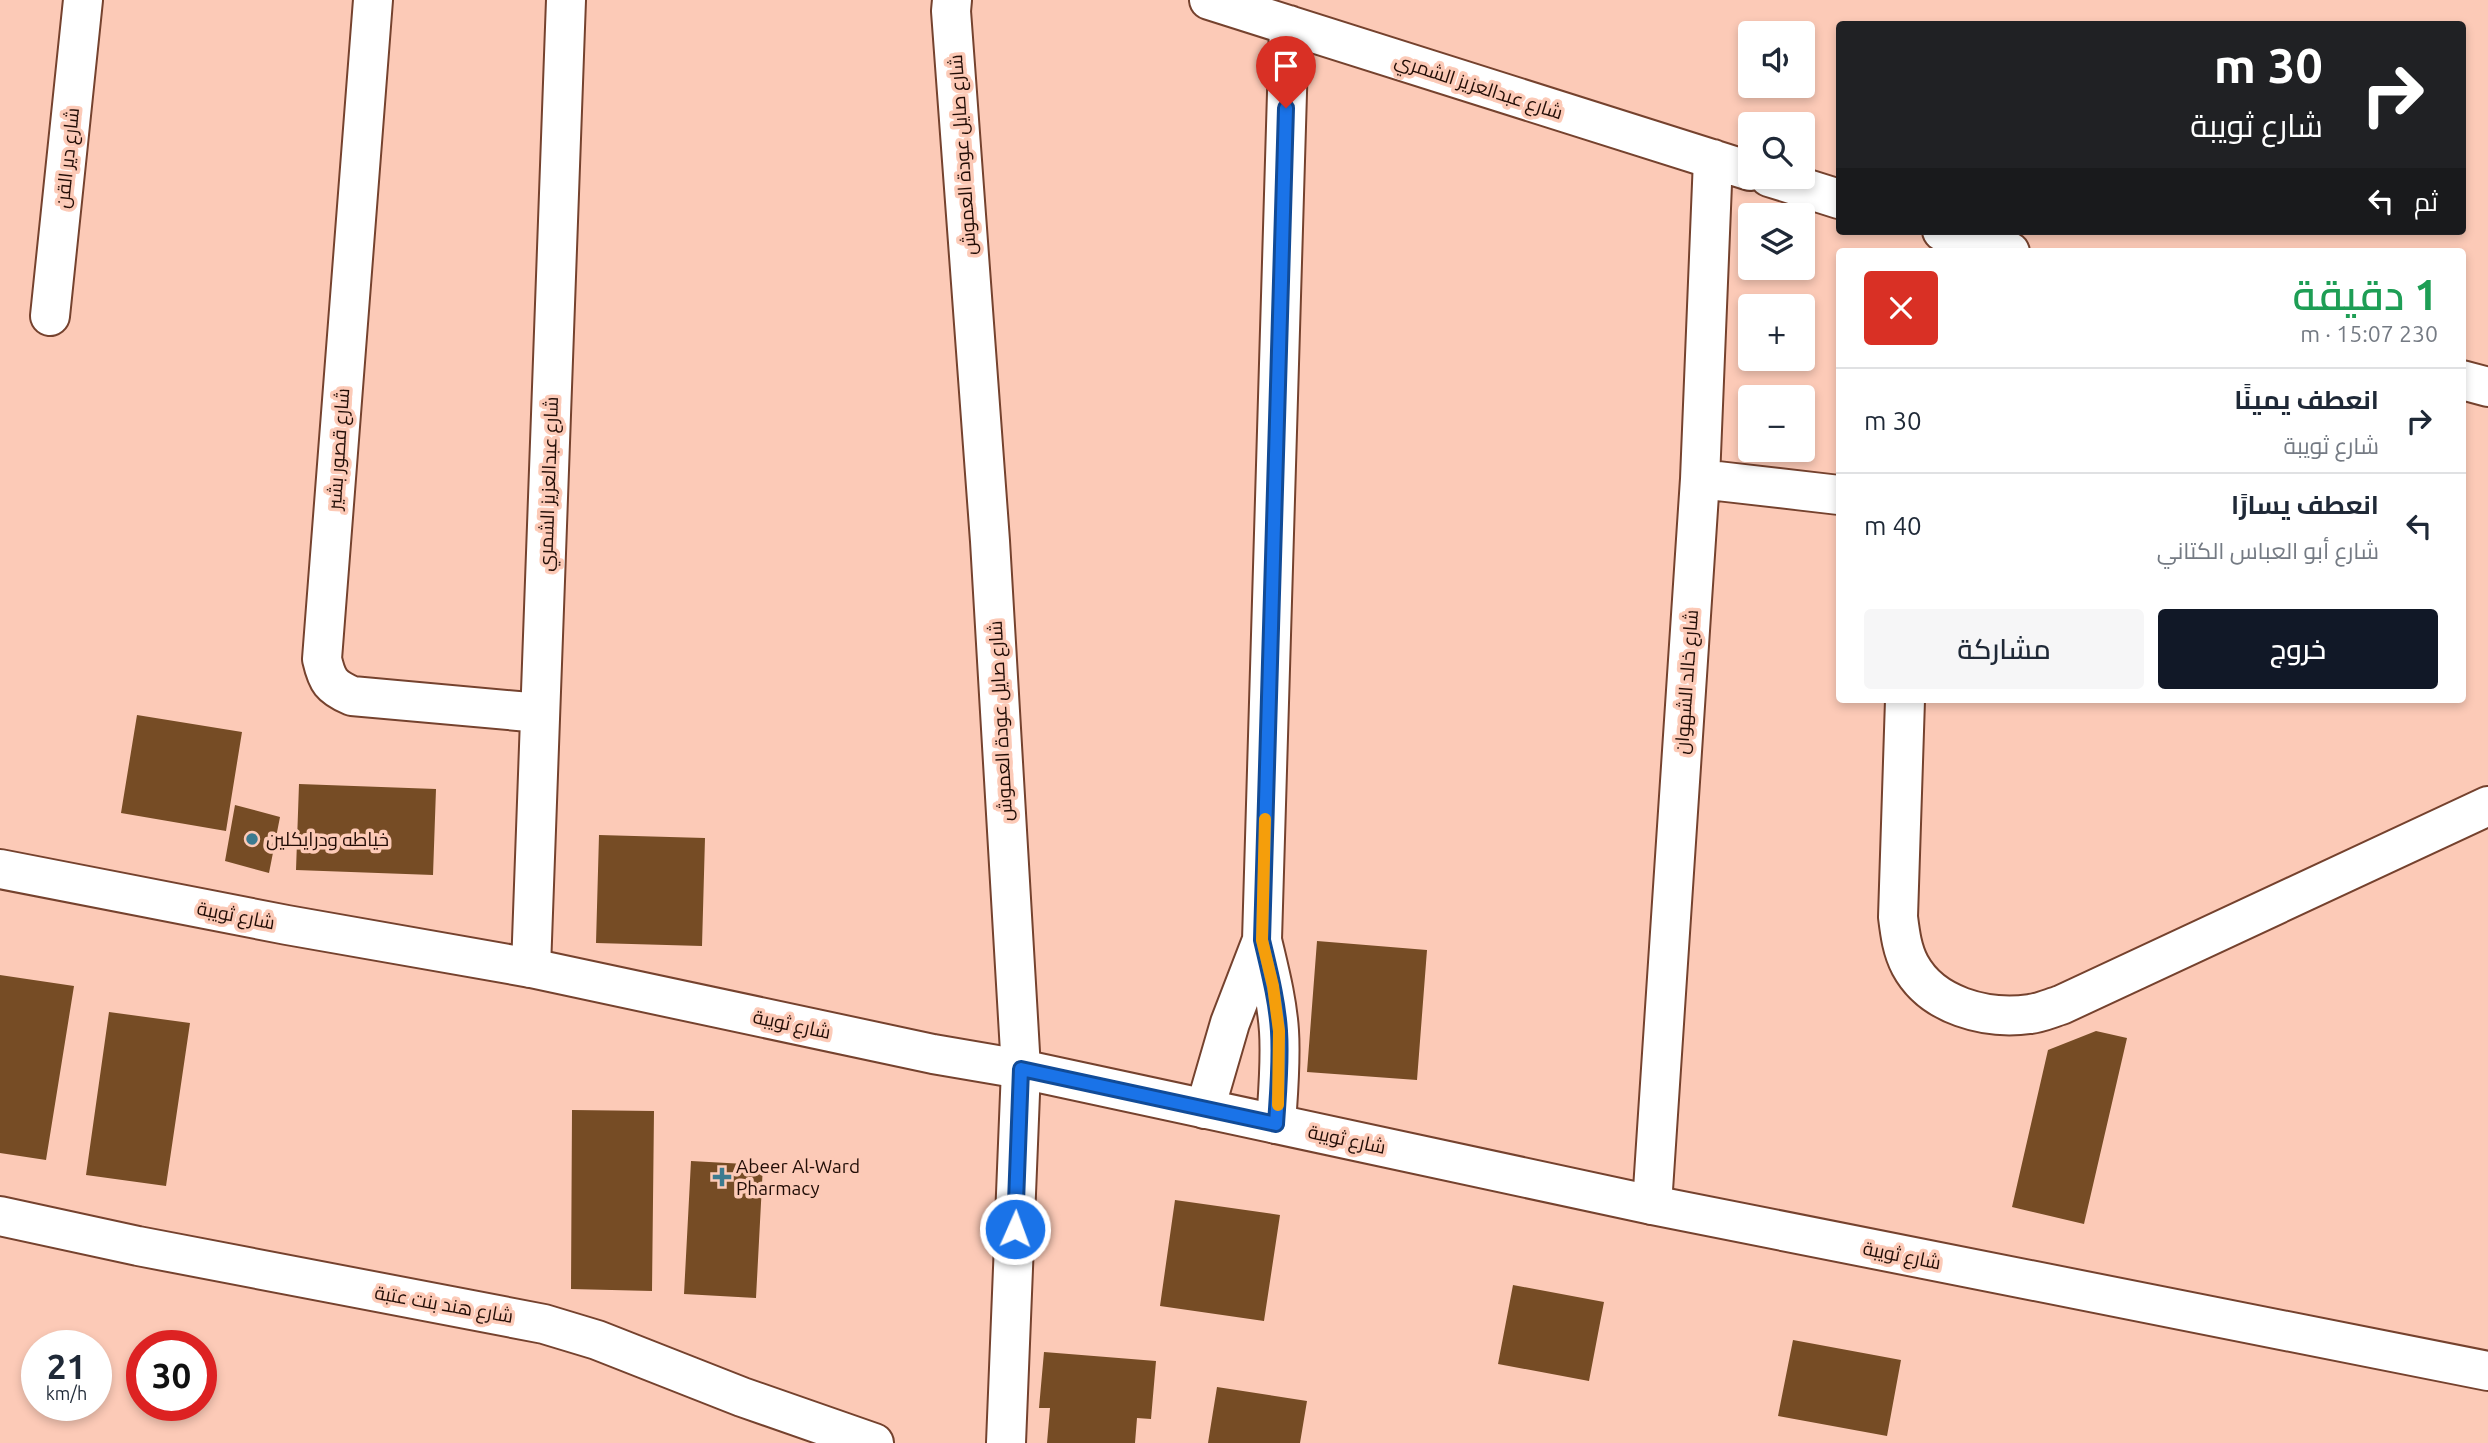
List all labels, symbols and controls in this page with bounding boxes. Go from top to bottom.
map controls [1738,21,1815,462]
button: sound [1738,21,1815,98]
pin [1256,36,1316,108]
text: 30 m [2214,37,2323,92]
icon: arrive [1267,47,1305,85]
street label: شارع عبدالعزيز الشمري [1391,48,1566,127]
icon: right [2347,49,2438,140]
street label: شارع صايل عودة العموش [944,54,983,256]
street label: شارع دير القن [51,107,86,210]
text: شارع ثويبة [2190,107,2323,143]
button: search [1738,112,1815,189]
icon: left [2362,182,2400,220]
text: ثم [2414,187,2438,216]
button: layers [1738,203,1815,280]
button: close [1864,271,1938,345]
text: 1 دقيقة [2292,271,2438,318]
button: + [1738,294,1815,371]
text: 230 m · 15:07 [2300,321,2438,346]
button: − [1738,385,1815,462]
text: انعطف يمينًا [2234,385,2379,414]
street label: شارع قصور بشير [323,387,356,512]
street label: شارع عبدالعزيز الشمري [534,396,566,572]
icon: right [2400,402,2438,440]
text: 30 m [1864,406,1922,435]
text: شارع ثويبة [2284,433,2379,458]
text: انعطف يسارًا [2231,490,2379,519]
icon: left [2400,507,2438,545]
text: 40 m [1864,511,1922,540]
text: شارع أبو العباس الكتاني [2157,538,2379,563]
street label: شارع خالد الشهوان [1670,609,1705,755]
button: مشاركة [1864,609,2144,689]
button: خروج [2158,609,2438,689]
street label: شارع صايل عودة العموش [984,620,1019,822]
place label: خياطه ودرايكلين [266,828,389,851]
marker: خياطه ودرايكلين [244,831,260,847]
street label: شارع ثويبة [195,897,277,936]
street label: شارع ثويبة [751,1005,833,1046]
street label: شارع ثويبة [1306,1120,1388,1161]
place label: Abeer Al-Ward Pharmacy [736,1155,860,1199]
marker: Abeer Al-Ward Pharmacy [714,1169,730,1185]
position arrow [978,1192,1052,1266]
street label: شارع ثويبة [1861,1237,1943,1276]
street label: شارع هند بنت عتبة [372,1281,515,1330]
speed limit sign: 30 [126,1330,217,1421]
text: 21 [47,1346,86,1386]
text: km/h [46,1383,87,1403]

